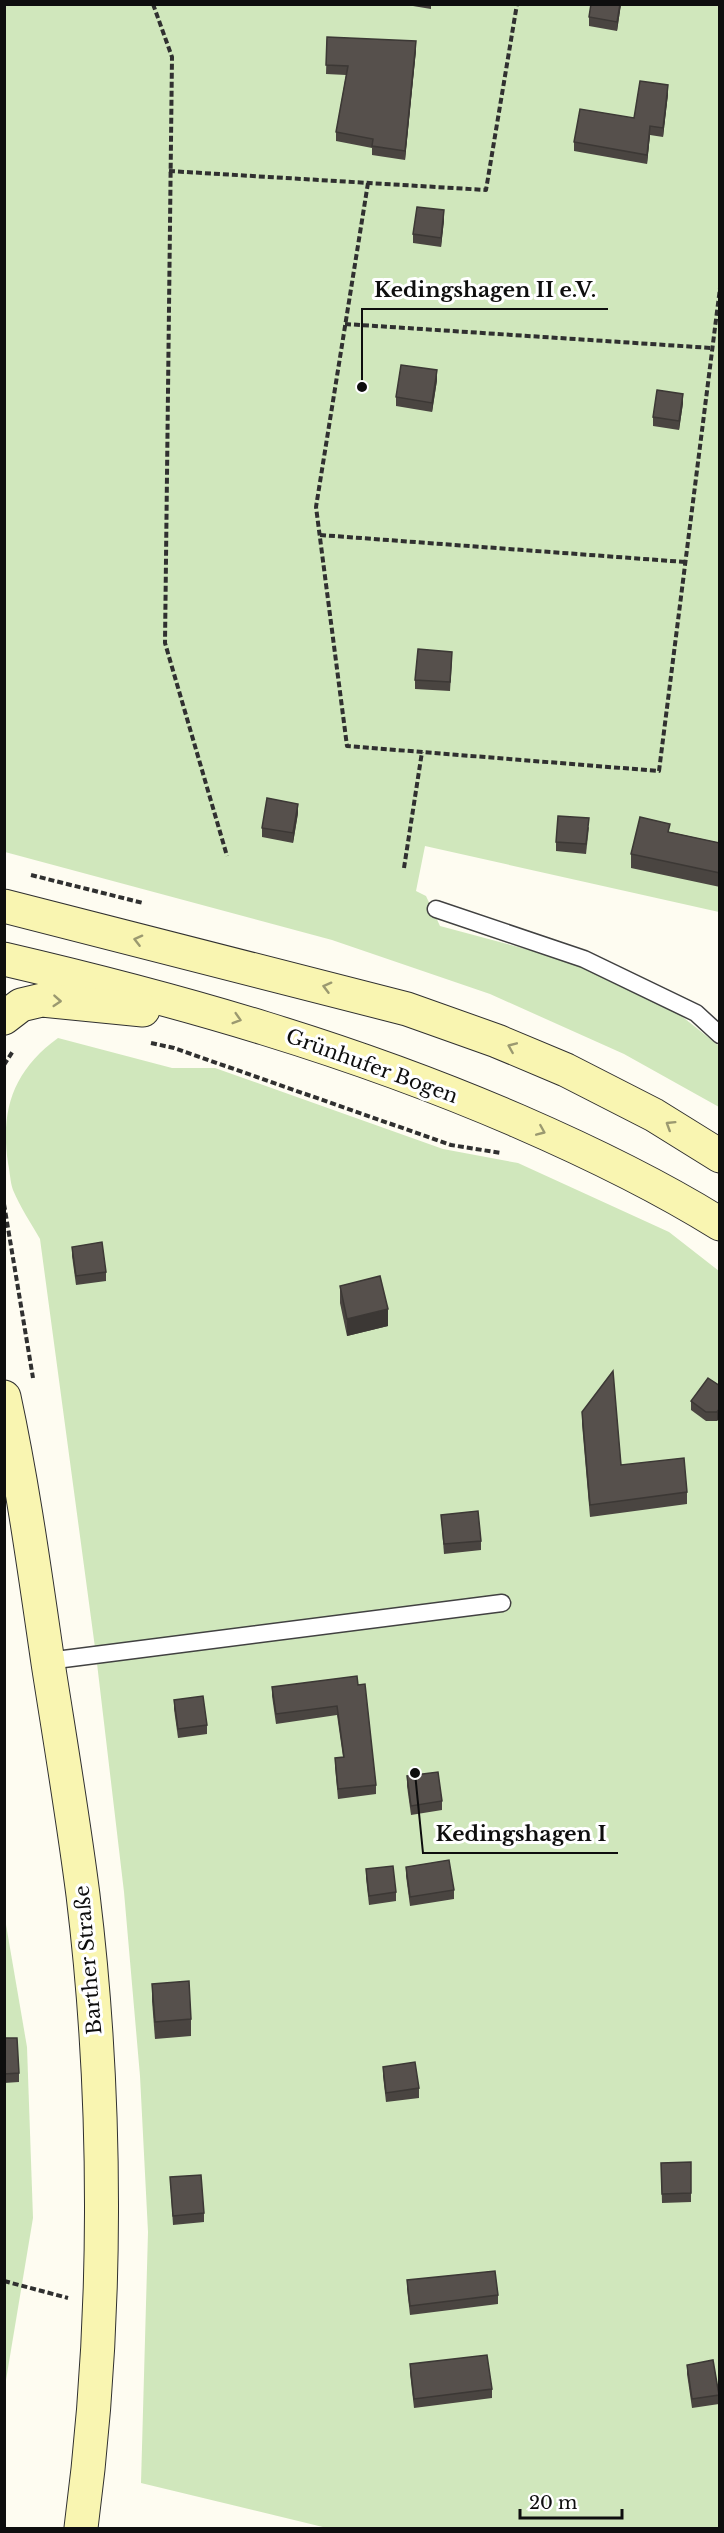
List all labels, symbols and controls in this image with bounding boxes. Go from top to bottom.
callout: Kedingshagen II e.V. [362,270,608,309]
text: Kedingshagen II e.V. [374,277,596,303]
one-way arrow [133,934,143,947]
one-way arrow [322,982,333,994]
one-way arrow [53,994,62,1007]
one-way arrow [231,1012,242,1024]
street label: Grünhufer Bogen [283,1024,461,1108]
one-way arrow [508,1042,519,1054]
one-way arrow [666,1121,676,1133]
one-way arrow [534,1124,545,1136]
callout: Kedingshagen I [423,1814,618,1853]
text: Kedingshagen I [435,1821,607,1847]
street label: Barther Straße [70,1884,106,2036]
scale bar [520,2482,622,2520]
text: 20 m [529,2492,577,2514]

